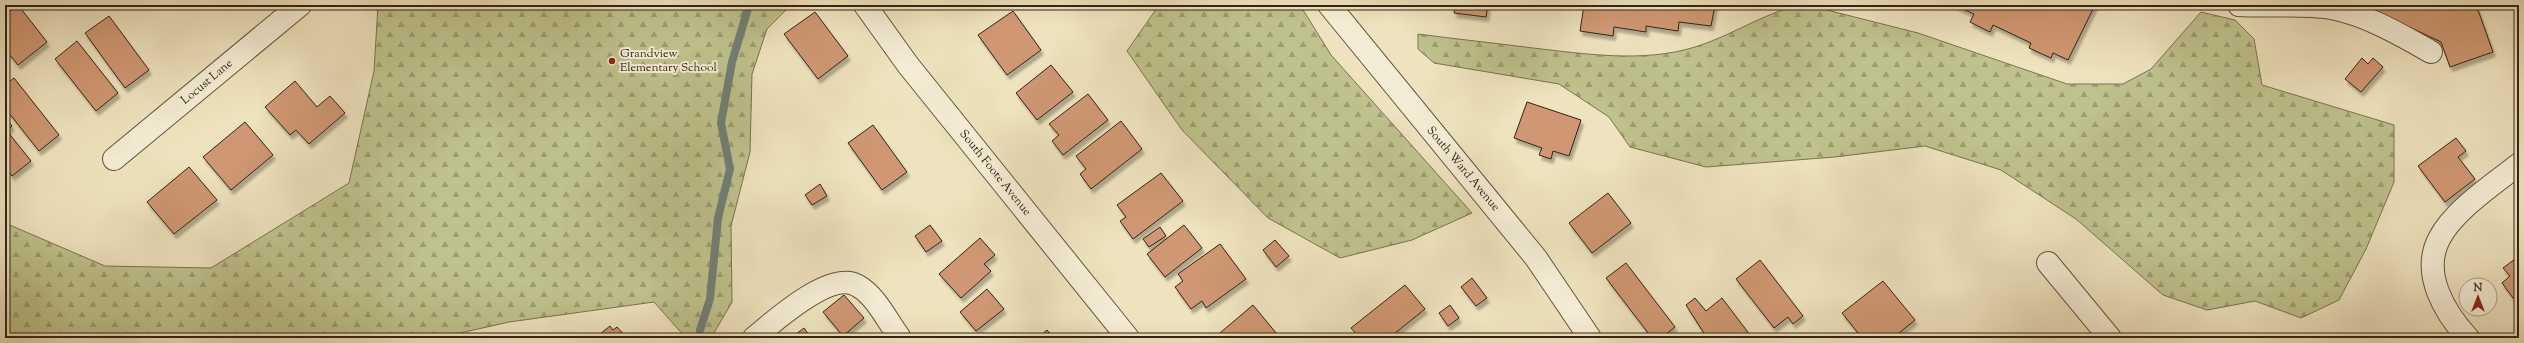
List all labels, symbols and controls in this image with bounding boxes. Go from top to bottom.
place label: Grandview Elementary School [620,45,717,77]
street label: Locust Lane [177,55,237,109]
marker: Grandview Elementary School [607,56,617,66]
street label: South Ward Avenue [1422,123,1504,216]
street label: South Foote Avenue [955,126,1036,220]
north arrow [2458,277,2498,317]
text: N [2473,280,2483,296]

